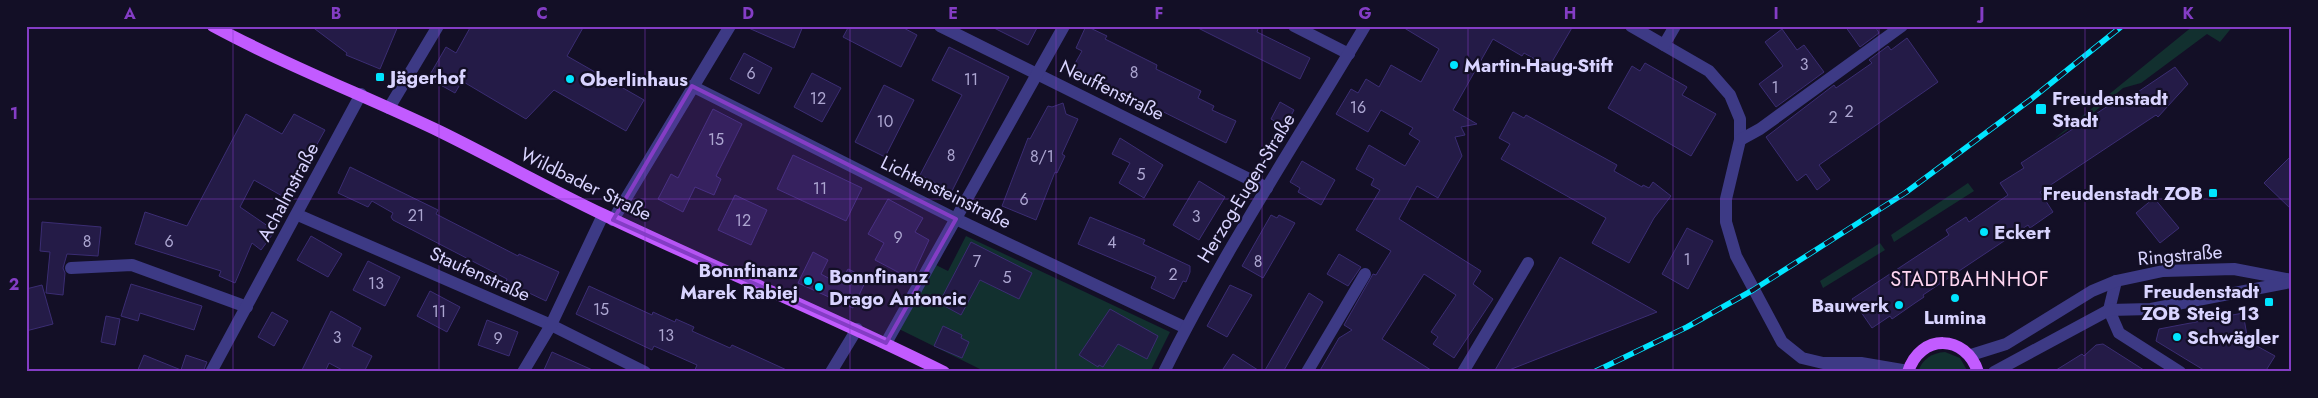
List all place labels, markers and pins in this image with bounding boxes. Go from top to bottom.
place label: Martin-Haug-Stift [1464,52,1613,79]
marker: Martin-Haug-Stift [1448,59,1460,71]
place label: Jägerhof [386,64,467,91]
place label: Oberlinhaus [580,66,688,93]
marker: Jägerhof [374,71,386,83]
marker: Oberlinhaus [564,73,576,85]
place label: Freudenstadt Stadt [2052,85,2168,134]
marker: Freudenstadt Stadt [2034,102,2048,116]
place label: Freudenstadt ZOB [2043,180,2203,207]
marker: Freudenstadt ZOB [2207,187,2219,199]
place label: Eckert [1994,219,2050,246]
marker: Eckert [1978,226,1990,238]
place label: Bonnfinanz Marek Rabiej [680,257,798,306]
place label: Bonnfinanz Drago Antoncic [829,263,967,312]
marker: Bonnfinanz Marek Rabiej [802,275,814,287]
place label: Freudenstadt ZOB Steig 13 [2141,278,2259,327]
marker: Bonnfinanz Drago Antoncic [813,281,825,293]
place label: Bauwerk [1811,292,1889,319]
marker: Lumina [1949,292,1961,304]
marker: Freudenstadt ZOB Steig 13 [2263,296,2275,308]
marker: Bauwerk [1893,299,1905,311]
place label: Lumina [1924,304,1986,331]
place label: Schwägler [2187,324,2279,351]
marker: Schwägler [2171,331,2183,343]

